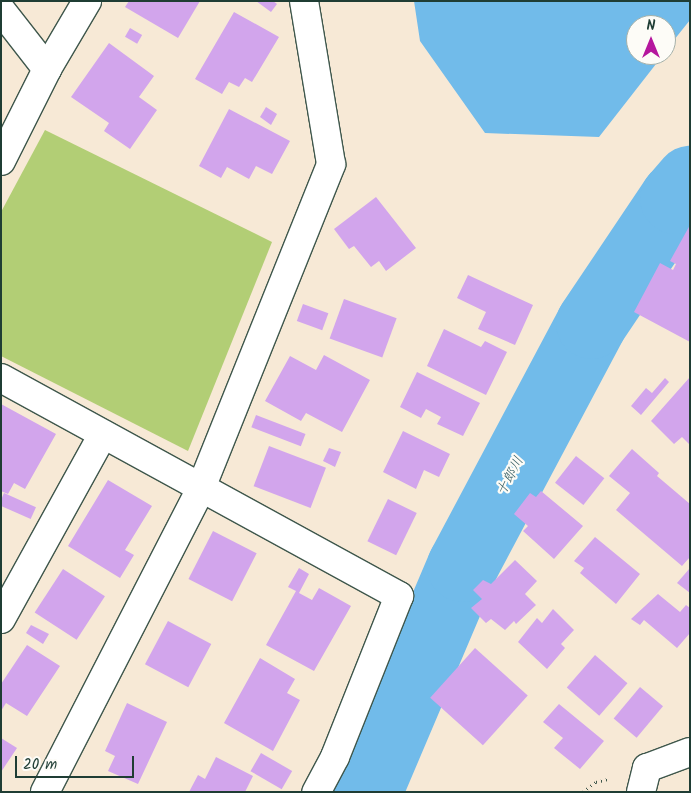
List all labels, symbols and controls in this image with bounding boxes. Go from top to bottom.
north arrow [626,15,676,65]
text: N [647,15,655,37]
water label: 十郎川 [493,454,527,498]
scale bar [18,746,136,778]
text: 20 m [23,753,57,777]

